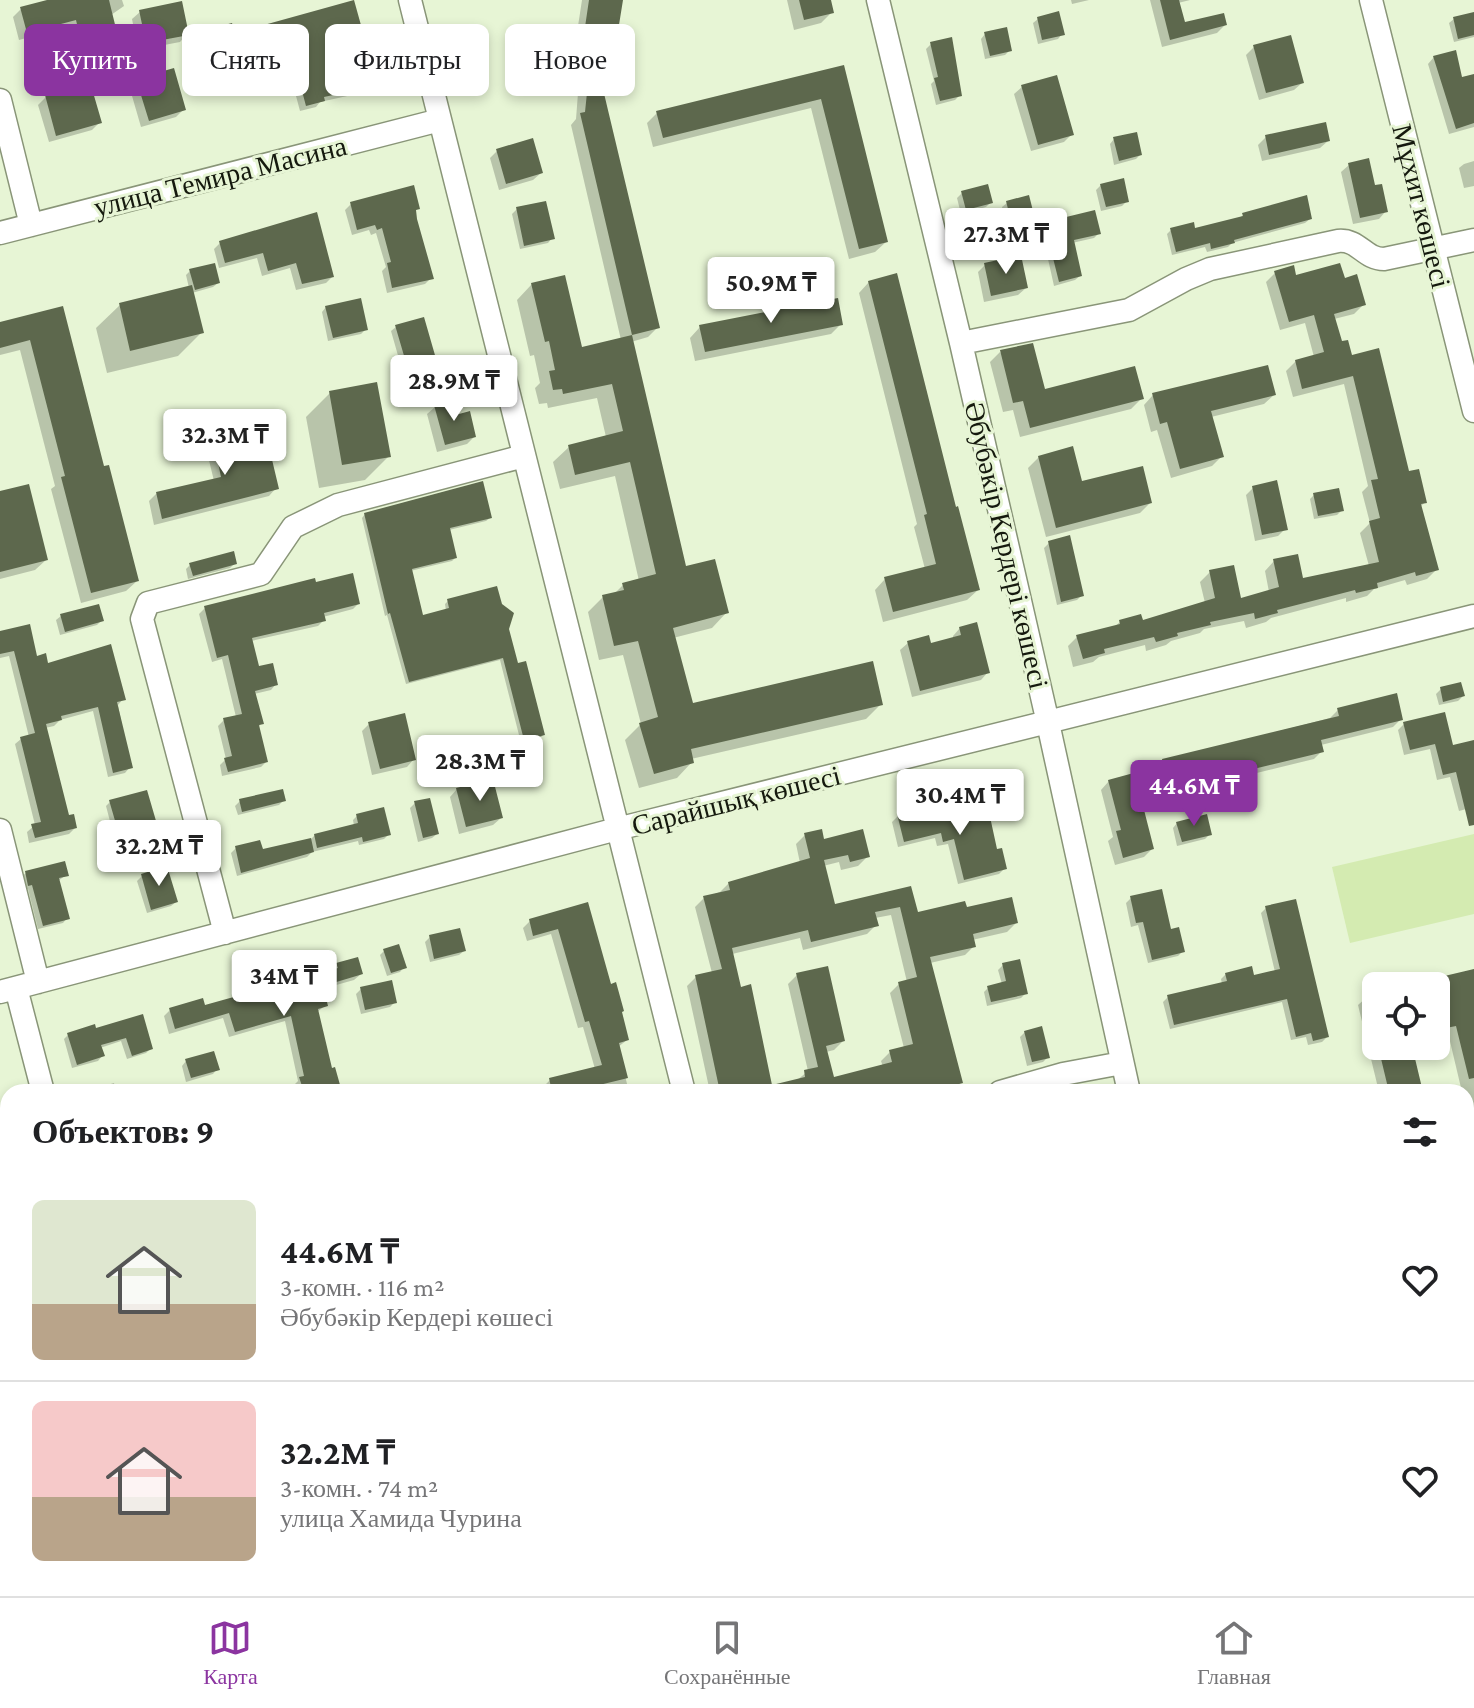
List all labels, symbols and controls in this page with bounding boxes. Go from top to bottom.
chip: Купить [24,24,166,96]
chip: Снять [182,24,309,96]
chip: Фильтры [325,24,489,96]
chip: Новое [505,24,635,96]
street label: Мұхит көшесі [1386,121,1457,292]
street label: улица Темира Масина [91,130,350,223]
pin: 27.3M ₸ [932,208,1080,276]
text: 27.3M ₸ [963,219,1049,248]
pin: 50.9M ₸ [697,257,845,325]
text: 50.9M ₸ [726,268,816,297]
pin: 28.9M ₸ [380,355,528,423]
text: 28.9M ₸ [408,366,500,395]
street label: Әбубәкір Кердері көшесі [958,398,1055,692]
pin: 32.3M ₸ [151,409,299,477]
text: 32.3M ₸ [181,420,269,449]
pin: 28.3M ₸ [406,735,554,803]
text: 28.3M ₸ [435,746,525,775]
street label: Сарайшық көшесі [628,759,844,841]
pin: 44.6M ₸ [1120,760,1268,828]
pin: 30.4M ₸ [886,769,1034,837]
text: 44.6M ₸ [1148,771,1240,800]
text: 30.4M ₸ [915,780,1005,809]
pin: 32.2M ₸ [85,820,233,888]
text: 32.2M ₸ [115,831,203,860]
pin: 34M ₸ [228,950,340,1018]
text: 34M ₸ [250,961,318,990]
map controls [1362,972,1450,1060]
button: locate [1362,972,1450,1060]
icon: filters [1398,1110,1442,1154]
text: Объектов: 9 [32,1113,214,1150]
icon: home [96,1232,192,1328]
text: 44.6M ₸ [280,1233,399,1270]
icon: heart [1398,1258,1442,1302]
text: 3-комн. · 116 m² [280,1273,444,1302]
text: Әбубәкір Кердері көшесі [280,1303,553,1332]
icon: home [96,1433,192,1529]
text: 32.2M ₸ [280,1434,395,1471]
icon: heart [1398,1459,1442,1503]
text: 3-комн. · 74 m² [280,1474,438,1503]
text: улица Хамида Чурина [280,1504,522,1533]
tab: Карта [203,1616,258,1690]
tab: Сохранённые [664,1616,791,1690]
tab: Главная [1197,1616,1271,1690]

